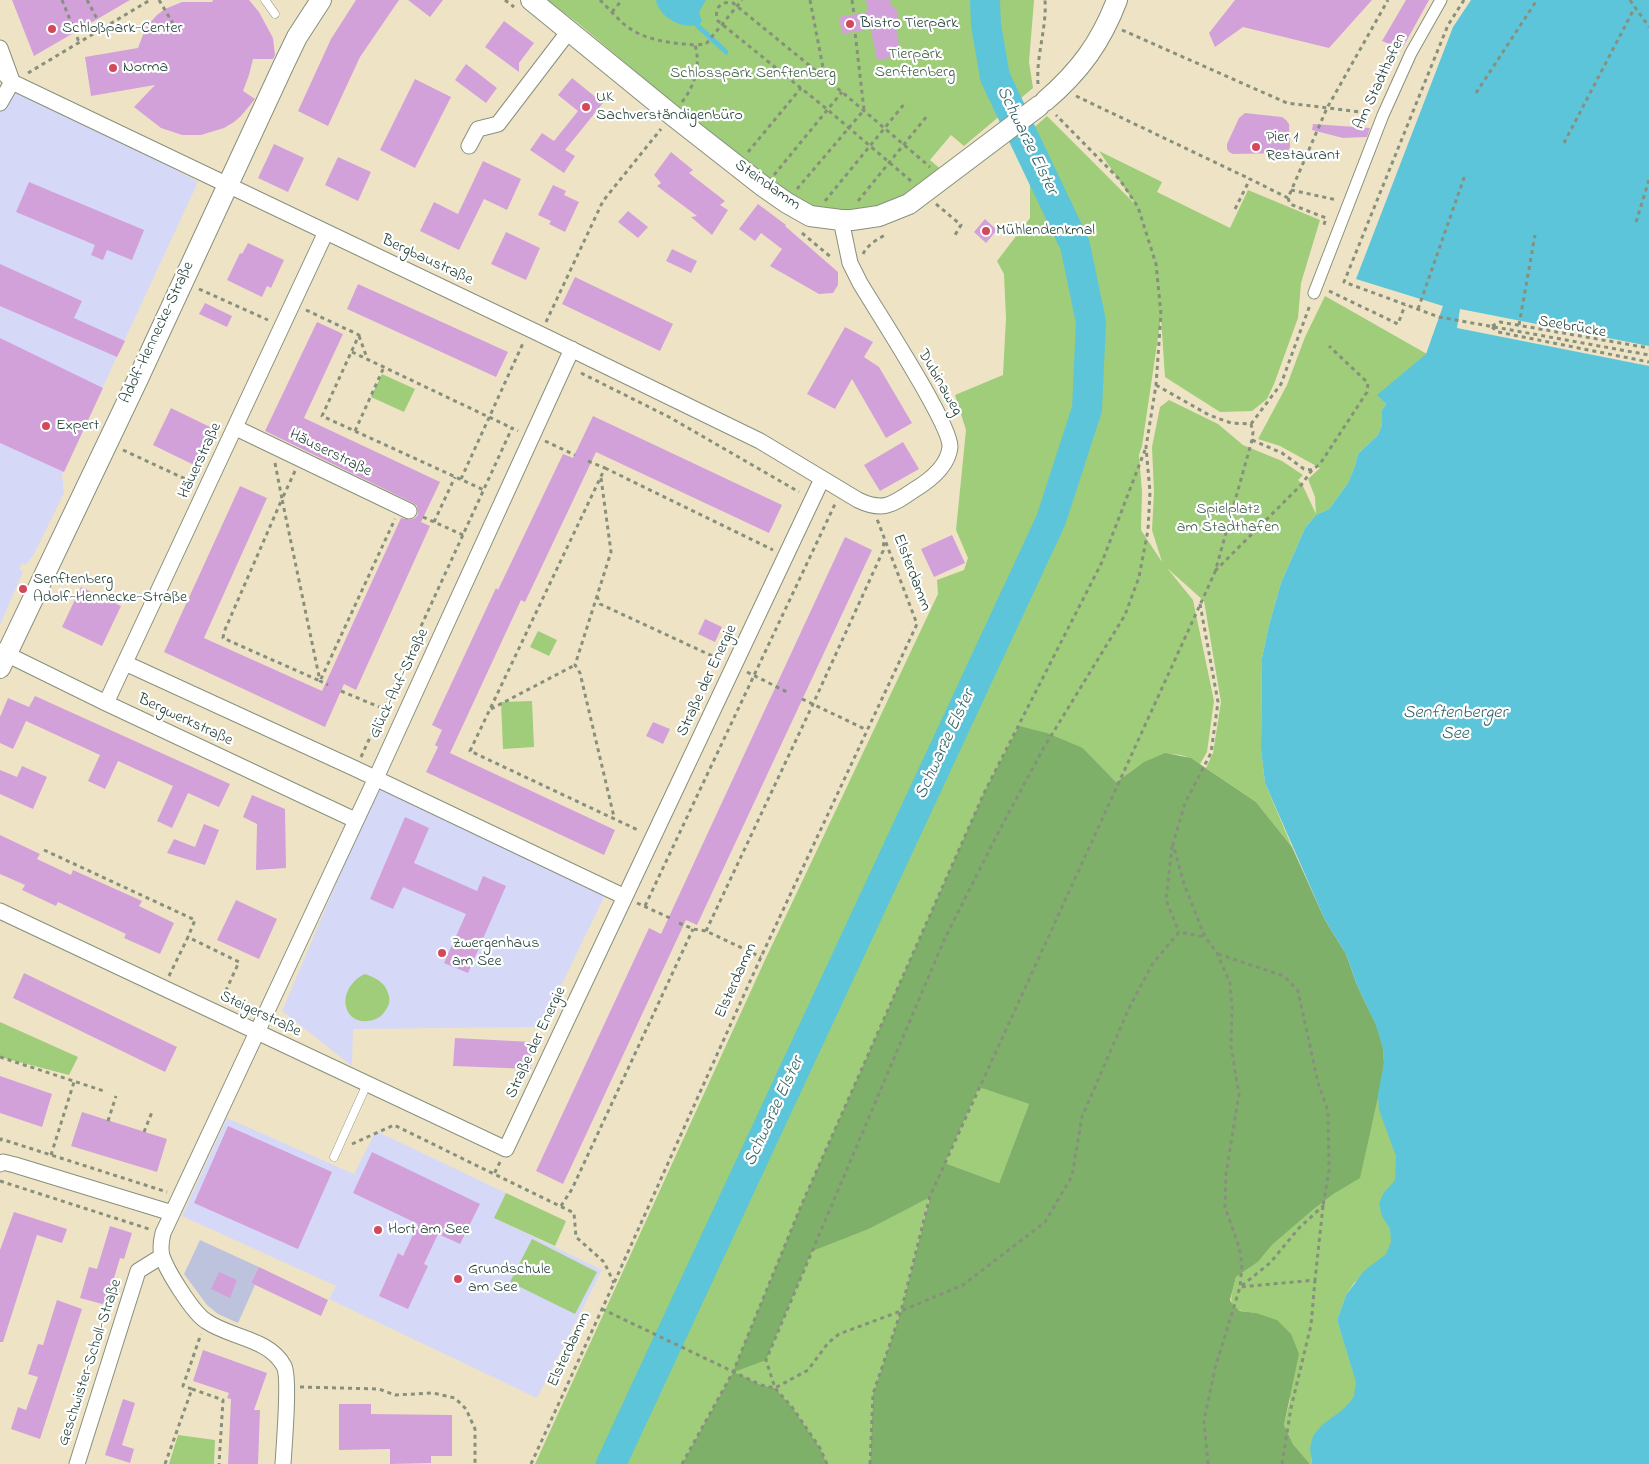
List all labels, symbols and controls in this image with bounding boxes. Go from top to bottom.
place label: Bistro Tierpark [860,14,958,34]
marker: Bistro Tierpark [844,18,856,30]
place label: Schloßpark-Center [62,19,183,39]
marker: Schloßpark-Center [46,23,58,35]
street label: Am Stadthafen [1350,31,1412,133]
park label: Tierpark Senftenberg [875,45,955,83]
place label: Norma [123,58,168,78]
marker: Norma [107,62,119,74]
park label: Schlosspark Senftenberg [670,64,836,84]
water label: Schwarze Elster [990,83,1062,199]
place label: UK Sachverständigenbüro [596,88,743,126]
marker: UK Sachverständigenbüro [580,101,592,113]
place label: Pier 1 Restaurant [1266,128,1340,166]
marker: Pier 1 Restaurant [1250,141,1262,153]
street label: Steindamm [730,156,804,216]
place label: Mühlendenkmal [996,221,1095,241]
marker: Mühlendenkmal [980,225,992,237]
street label: Bergbaustraße [378,232,476,290]
street label: Adolf-Hennecke-Straße [117,259,199,407]
street label: Seebrücke [1537,313,1607,343]
street label: Dubinaweg [912,346,966,420]
place label: Expert [56,416,99,436]
marker: Expert [40,420,52,432]
street label: Häuerstraße [175,420,227,502]
street label: Häuserstraße [286,426,374,482]
park label: Spielplatz am Stadthafen [1177,500,1279,538]
street label: Elsterdamm [888,532,934,614]
place label: Senftenberg Adolf-Hennecke-Straße [33,570,187,608]
marker: Senftenberg Adolf-Hennecke-Straße [17,583,29,595]
street label: Straße der Energie [674,622,742,740]
street label: Glück-Auf-Straße [366,626,434,742]
water label: Schwarze Elster [911,687,981,803]
street label: Bergwerkstraße [135,691,235,751]
water label: Senftenberger See [1403,703,1507,746]
place label: Zwergenhaus am See [452,934,539,972]
street label: Elsterdamm [712,940,762,1022]
marker: Zwergenhaus am See [436,947,448,959]
street label: Straße der Energie [503,984,571,1102]
street label: Steigerstraße [216,988,304,1042]
water label: Schwarze Elster [740,1054,810,1170]
place label: Hort am See [388,1220,470,1240]
marker: Hort am See [372,1224,384,1236]
place label: Grundschule am See [468,1260,551,1298]
marker: Grundschule am See [452,1273,464,1285]
street label: Geschwister-Scholl-Straße [55,1277,127,1449]
street label: Elsterdamm [544,1309,596,1391]

